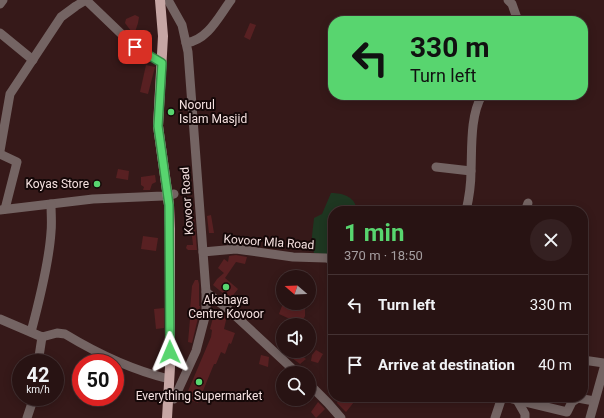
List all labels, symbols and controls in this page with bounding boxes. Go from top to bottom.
pin [118,30,152,64]
text: 330 m [410,31,489,64]
icon: left [344,32,396,84]
icon: arrive [124,36,146,58]
text: Turn left [410,65,476,86]
place label: Noorul Islam Masjid [179,98,247,126]
marker: Noorul Islam Masjid [166,107,176,117]
street label: Kovoor Road [178,167,196,235]
place label: Koyas Store [25,177,89,191]
marker: Koyas Store [92,179,102,189]
text: 1 min [344,219,404,247]
button: close [530,219,572,261]
street label: Kovoor Mla Road [223,232,315,252]
text: 370 m · 18:50 [344,248,423,263]
north arrow [276,270,316,310]
map controls [276,270,316,406]
marker: Akshaya Centre Kovoor [221,282,231,292]
place label: Akshaya Centre Kovoor [188,293,264,321]
icon: left [344,294,366,316]
text: Turn left [378,296,435,314]
text: 330 m [530,296,572,314]
button: sound [276,318,316,358]
position arrow [149,331,191,373]
speed limit sign: 50 [72,354,124,406]
icon: arrive [344,354,366,376]
text: Arrive at destination [378,356,515,374]
text: 40 m [538,356,572,374]
text: 42 [27,363,49,387]
button: search [276,366,316,406]
marker: Everything Supermarket [194,377,204,387]
text: km/h [26,384,50,395]
place label: Everything Supermarket [136,389,262,403]

